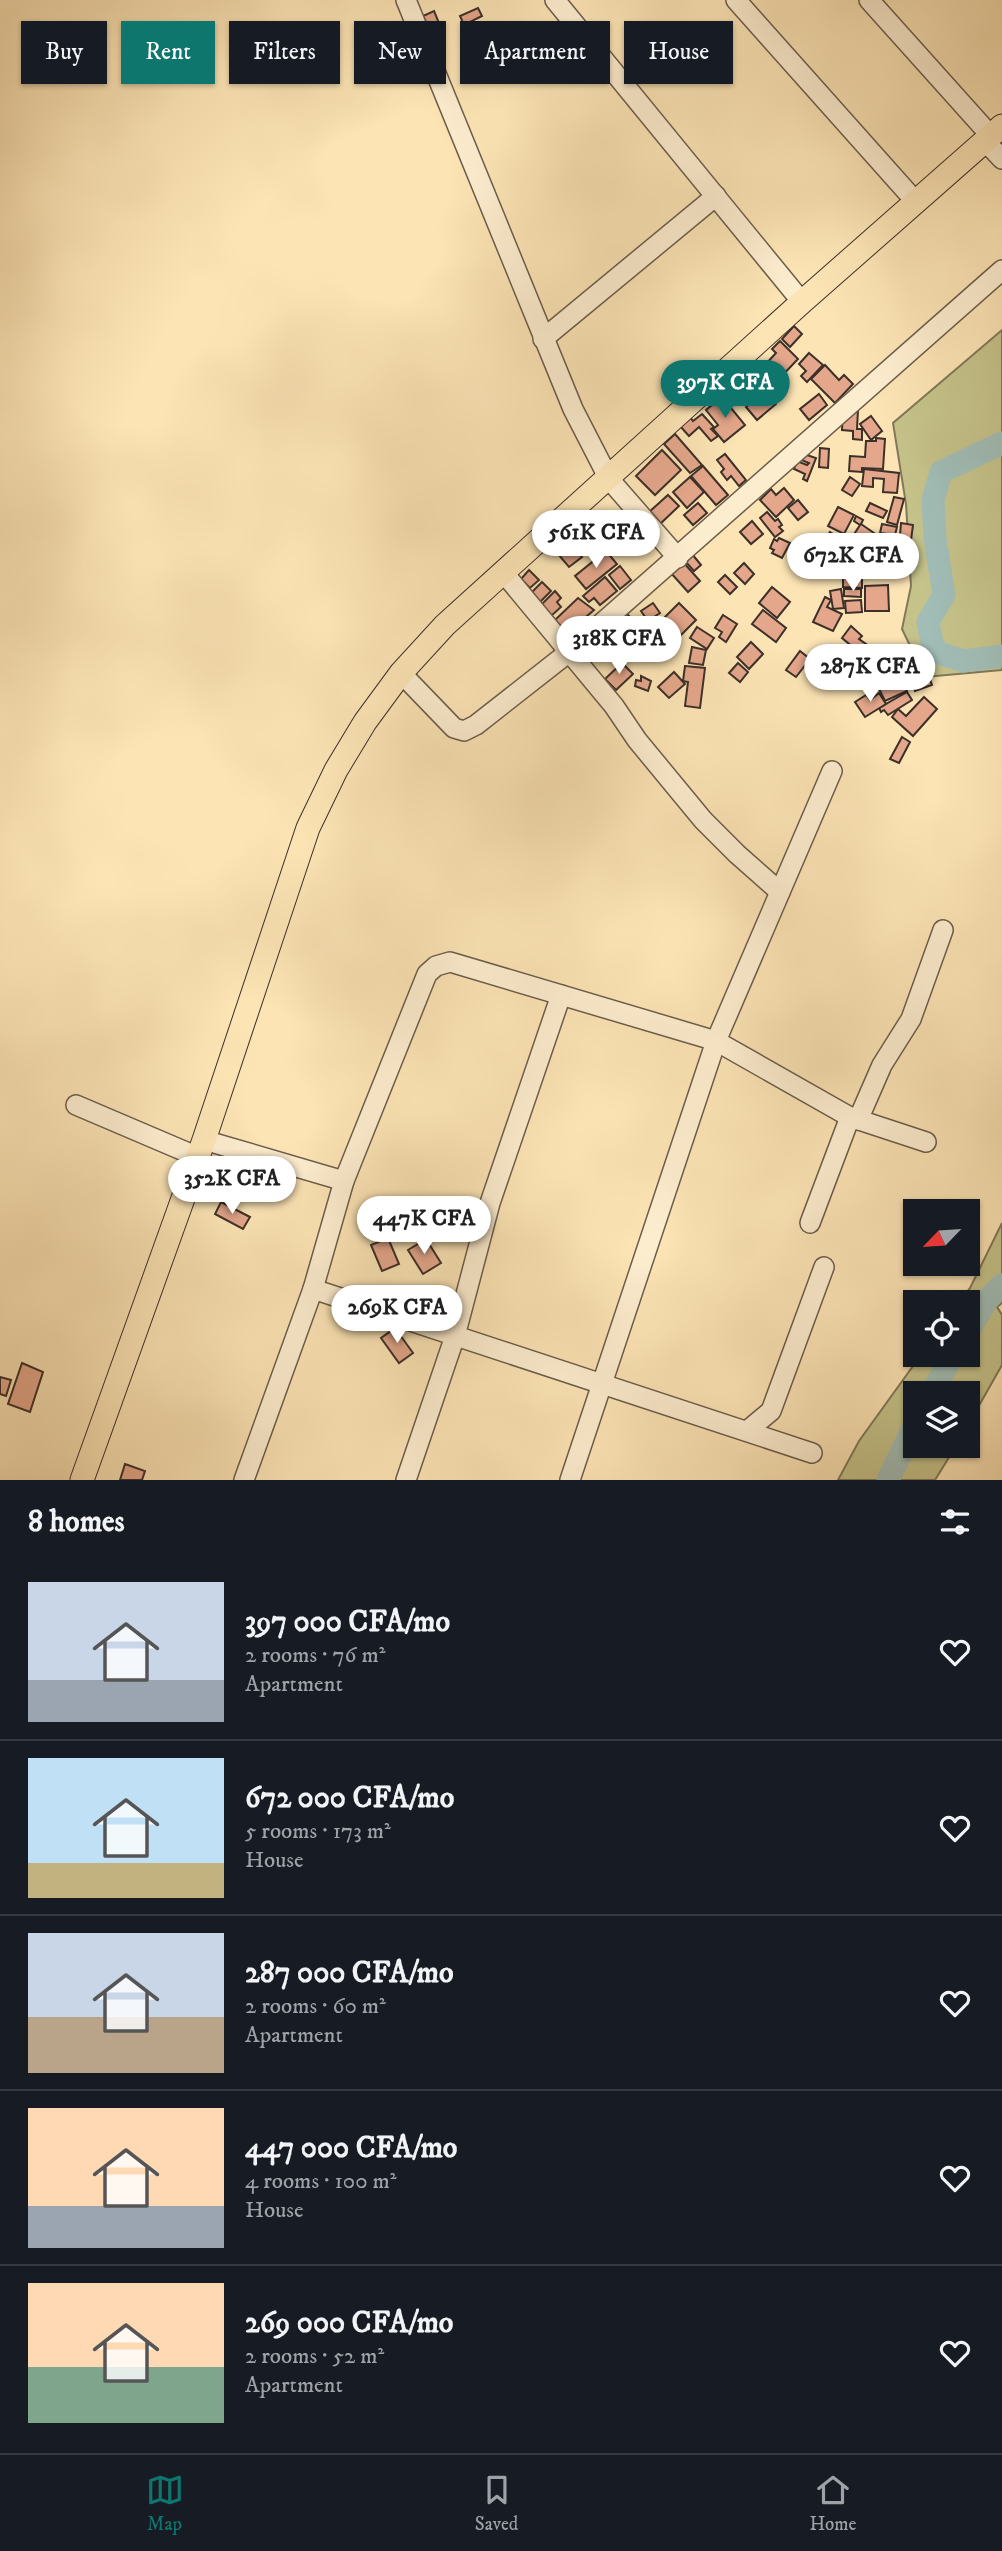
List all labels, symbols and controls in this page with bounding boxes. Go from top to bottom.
chip: Buy [21,21,107,84]
chip: Rent [121,21,215,84]
chip: Filters [229,21,340,84]
chip: New [354,21,446,84]
chip: Apartment [460,21,610,84]
chip: House [624,21,733,84]
pin: 397K CFA [653,360,797,420]
text: 397K CFA [677,368,773,397]
pin: 561K CFA [524,510,668,570]
text: 561K CFA [548,518,644,547]
pin: 672K CFA [781,534,925,593]
text: 672K CFA [803,541,903,570]
pin: 318K CFA [547,616,691,676]
text: 318K CFA [572,624,666,653]
pin: 287K CFA [798,644,942,704]
text: 287K CFA [820,652,920,681]
pin: 352K CFA [160,1156,304,1216]
text: 352K CFA [184,1164,280,1193]
pin: 447K CFA [352,1196,496,1256]
north arrow [903,1199,980,1276]
map controls [903,1199,980,1458]
text: 447K CFA [373,1204,475,1233]
pin: 269K CFA [325,1286,469,1345]
button: locate [903,1290,980,1367]
text: 269K CFA [347,1293,447,1322]
button: layers [903,1381,980,1458]
icon: filters [936,1503,974,1541]
text: 8 homes [28,1504,125,1541]
text: 397 000 CFA/mo [245,1604,450,1641]
icon: home [84,1610,168,1694]
icon: heart [936,1633,974,1671]
text: 2 rooms · 76 m² [245,1641,385,1670]
text: Apartment [245,1670,343,1699]
text: 672 000 CFA/mo [245,1780,454,1817]
icon: home [84,1786,168,1870]
icon: heart [936,1809,974,1847]
text: 5 rooms · 173 m² [245,1817,391,1846]
text: House [245,1846,303,1875]
text: 287 000 CFA/mo [245,1955,454,1992]
icon: home [84,1961,168,2045]
icon: heart [936,1984,974,2022]
text: 2 rooms · 60 m² [245,1992,386,2021]
text: Apartment [245,2021,343,2050]
text: 447 000 CFA/mo [245,2130,457,2167]
icon: home [84,2136,168,2220]
icon: heart [936,2159,974,2197]
text: 4 rooms · 100 m² [245,2167,397,2196]
text: House [245,2196,303,2225]
text: 269 000 CFA/mo [245,2305,453,2342]
icon: home [84,2311,168,2395]
icon: heart [936,2334,974,2372]
text: 2 rooms · 52 m² [245,2342,384,2371]
text: Apartment [245,2371,343,2400]
tab: Map [146,2471,184,2536]
tab: Saved [475,2471,518,2536]
tab: Home [809,2471,856,2536]

